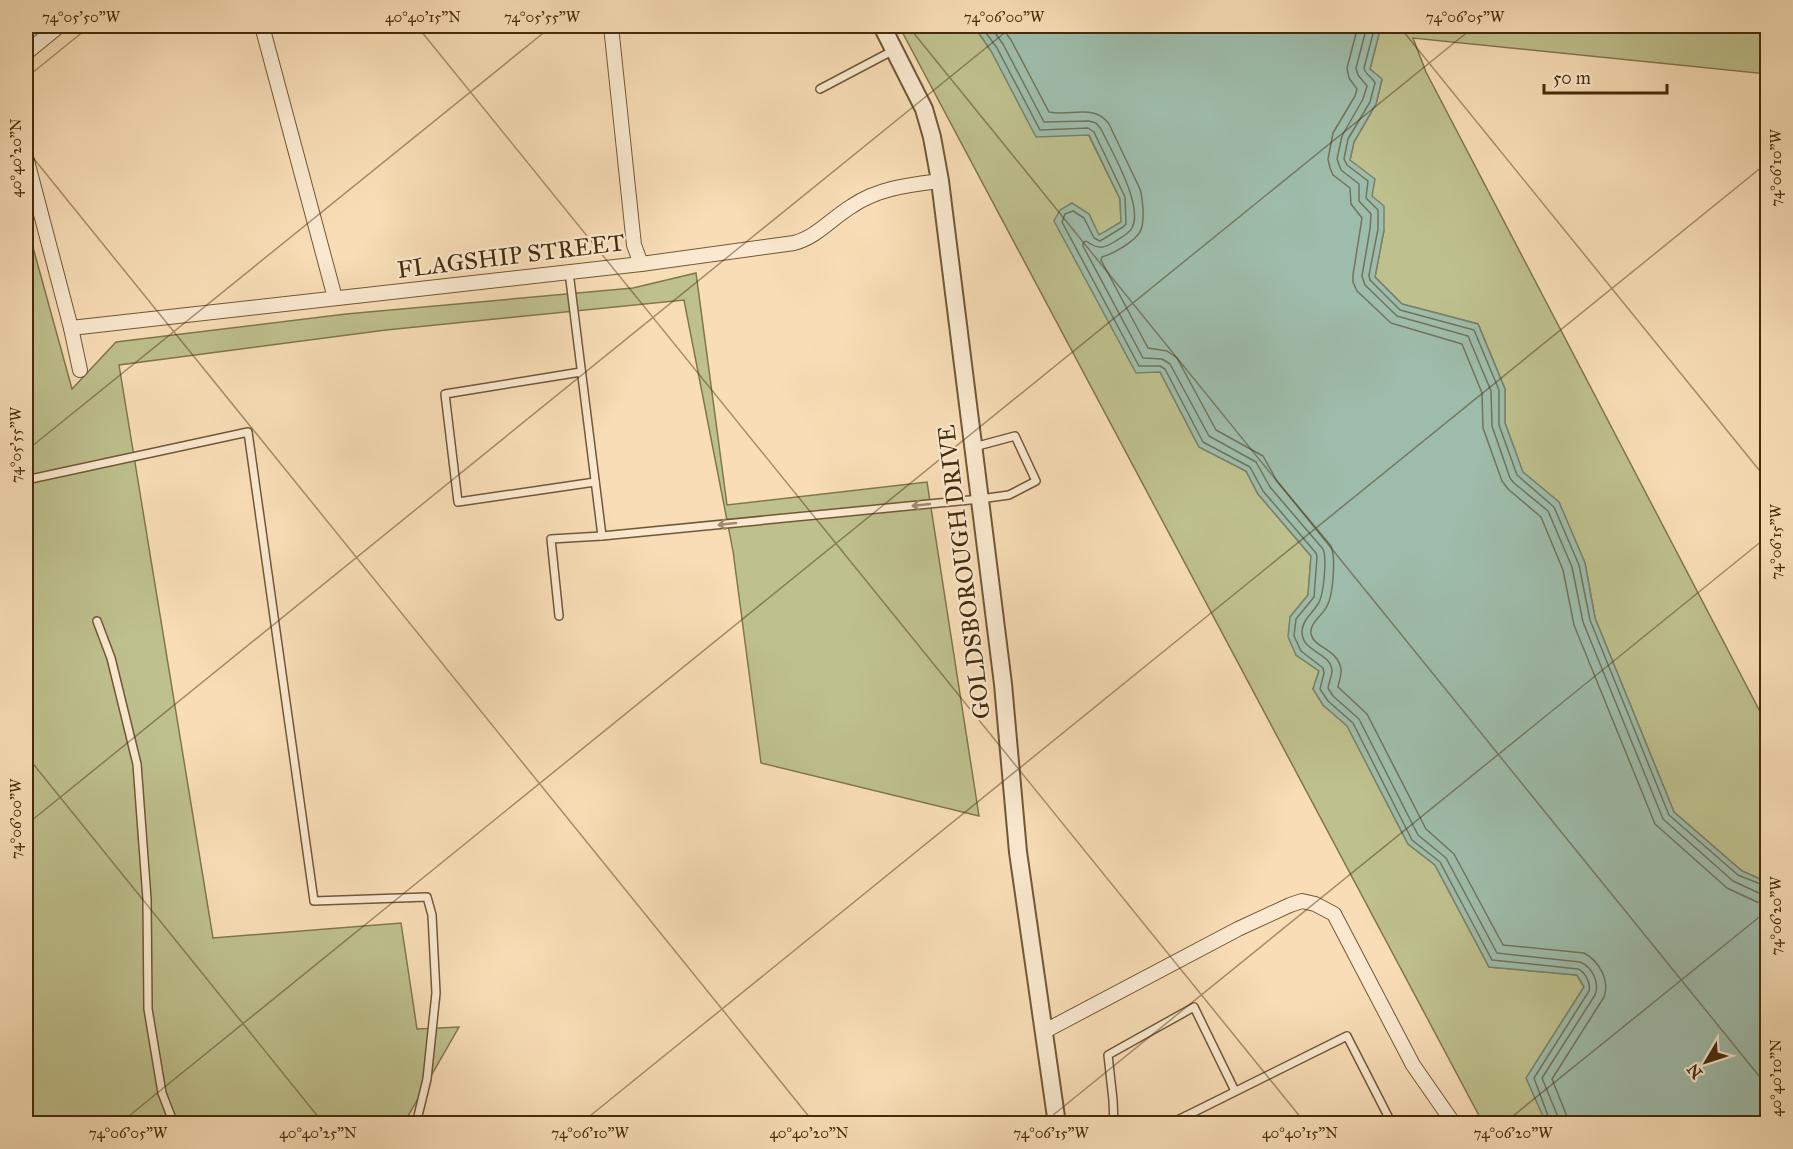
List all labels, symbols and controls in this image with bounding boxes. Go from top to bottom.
text: 74°05'50"W [42,8,121,26]
text: 40°40'15"N [385,8,461,26]
text: 74°05'55"W [504,8,581,26]
text: 74°06'00"W [964,8,1045,26]
text: 74°06'05"W [1426,8,1505,26]
scale bar [1544,57,1667,95]
text: 50 m [1553,67,1591,89]
text: 40°40'20"N [7,118,25,198]
text: 74°06'10"W [1767,129,1785,207]
street label: FLAGSHIP STREET [396,227,626,285]
text: 74°05'55"W [7,406,25,483]
street label: GOLDSBOROUGH DRIVE [931,423,997,721]
one-way arrow [912,500,932,511]
text: 74°06'15"W [1767,503,1785,580]
one-way arrow [718,519,738,530]
text: 74°06'00"W [7,778,25,859]
text: 74°06'20"W [1767,876,1785,955]
north arrow [1676,1032,1736,1092]
text: 40°40'10"N [1767,1039,1785,1117]
text: N [1683,1060,1706,1082]
text: 74°06'05"W [89,1124,168,1142]
text: 40°40'25"N [279,1124,357,1142]
text: 74°06'10"W [551,1124,629,1142]
text: 40°40'20"N [769,1124,849,1142]
text: 74°06'15"W [1013,1124,1090,1142]
text: 40°40'15"N [1262,1124,1338,1142]
text: 74°06'20"W [1474,1124,1553,1142]

